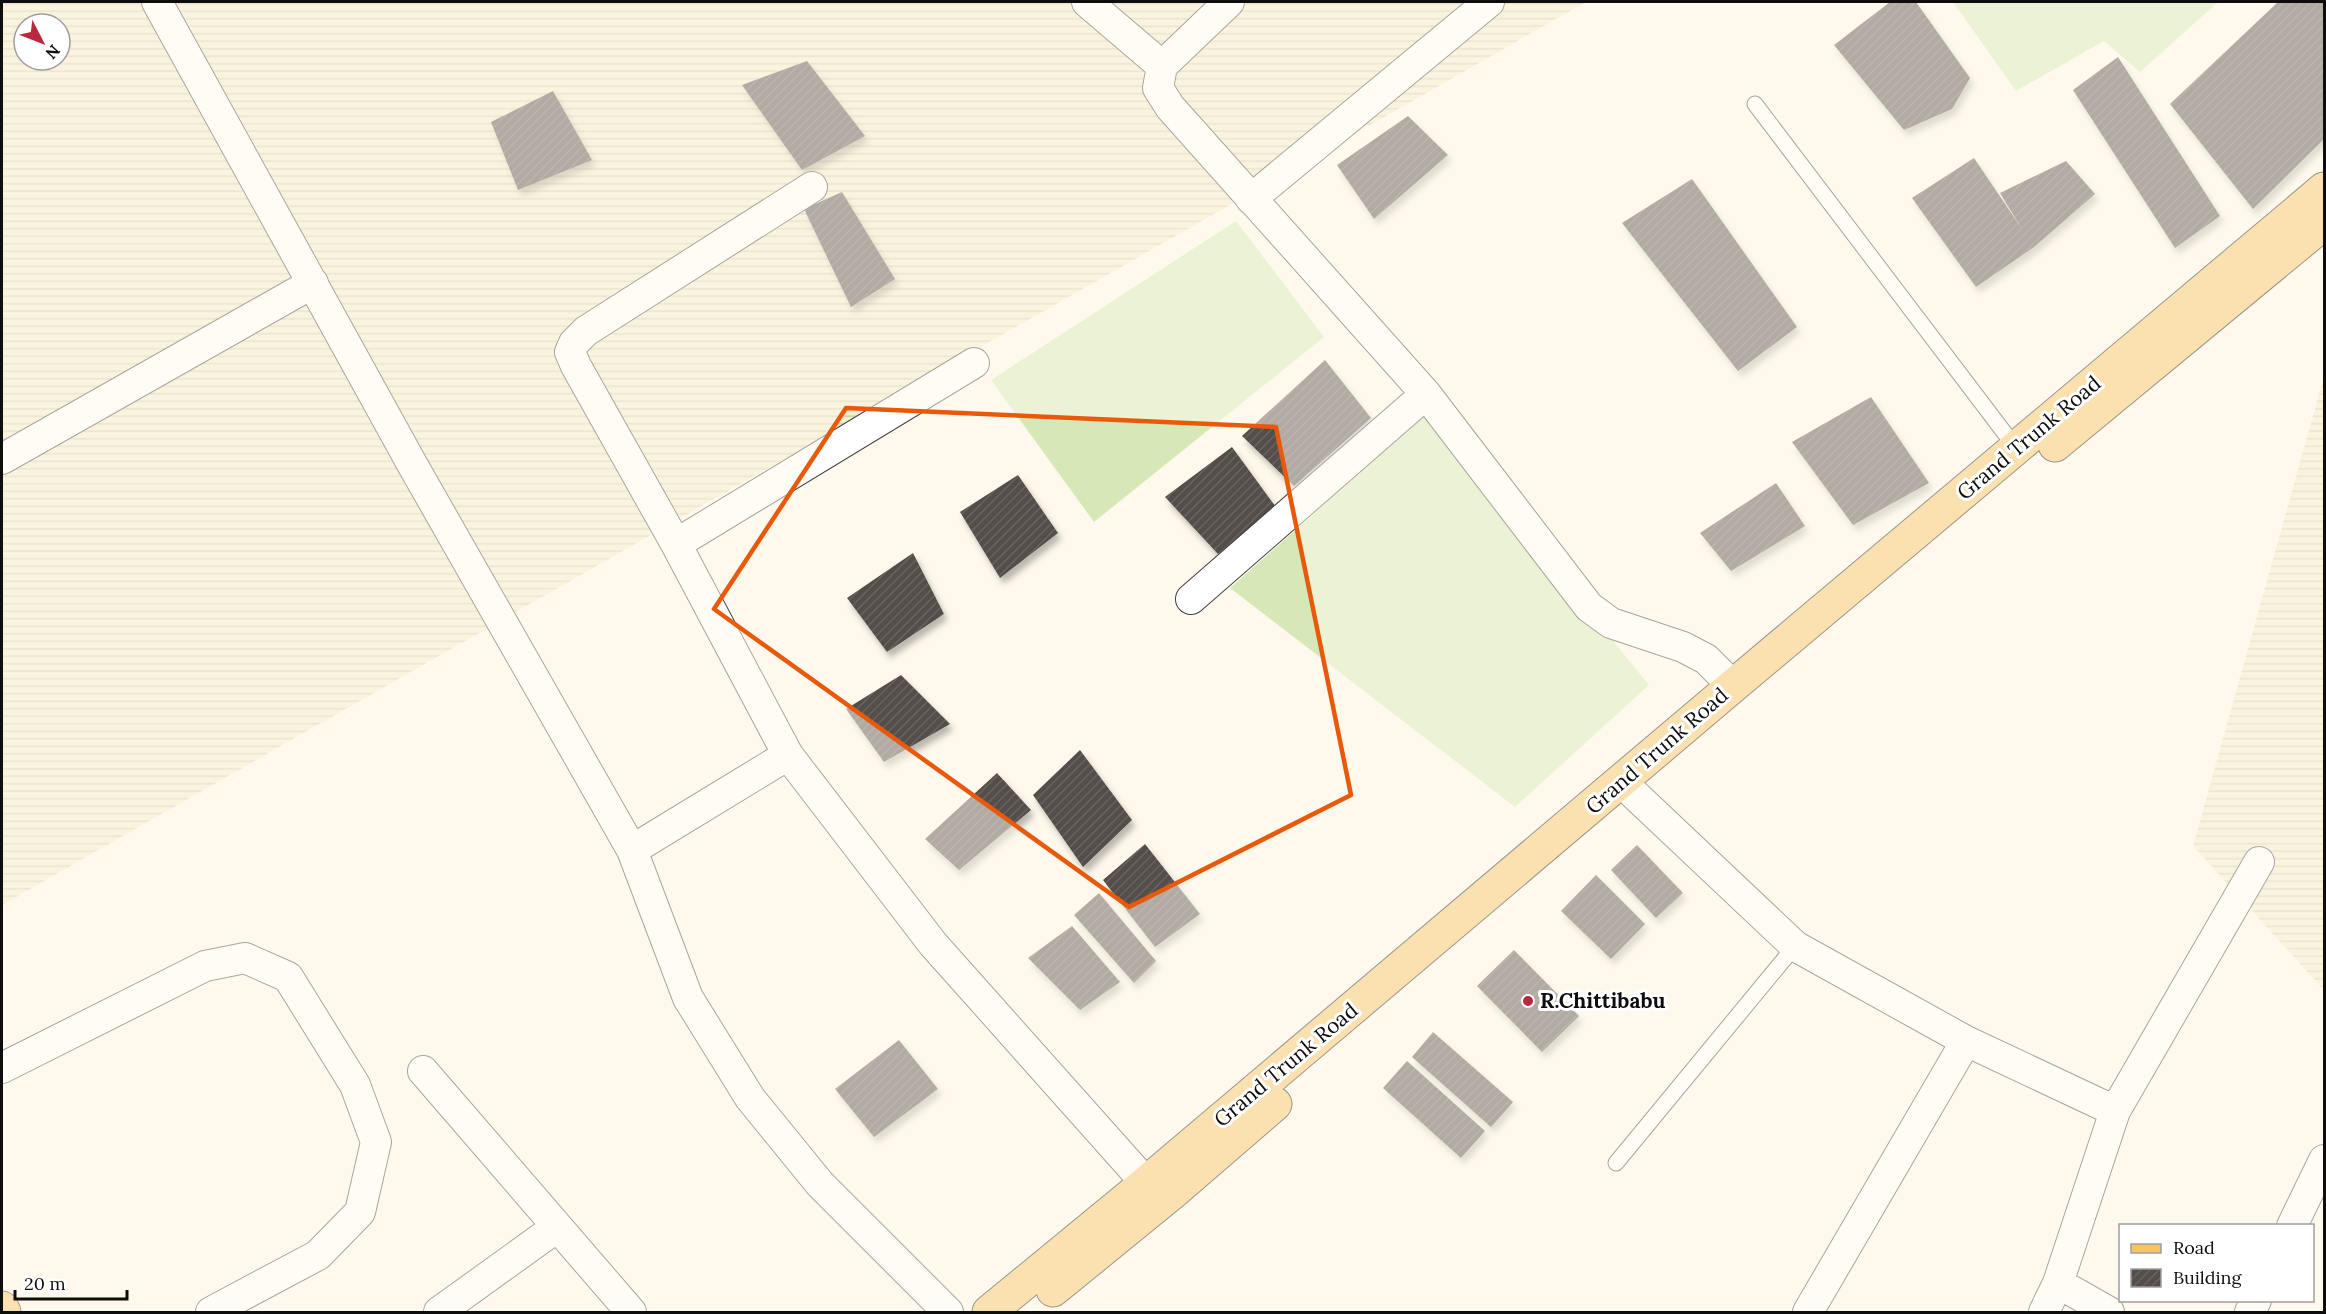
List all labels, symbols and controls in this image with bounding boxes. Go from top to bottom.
north arrow [12,12,72,72]
text: N [42,41,65,63]
street label: Grand Trunk Road [1951,370,2106,506]
street label: Grand Trunk Road [1580,682,1733,820]
place label: R.Chittibabu [1540,987,1665,1014]
marker: R.Chittibabu [1521,994,1535,1008]
street label: Grand Trunk Road [1208,997,1363,1133]
legend [2119,1224,2314,1302]
text: Road [2173,1236,2215,1259]
scale bar [15,1263,128,1301]
text: Building [2173,1266,2243,1289]
text: 20 m [24,1272,66,1295]

